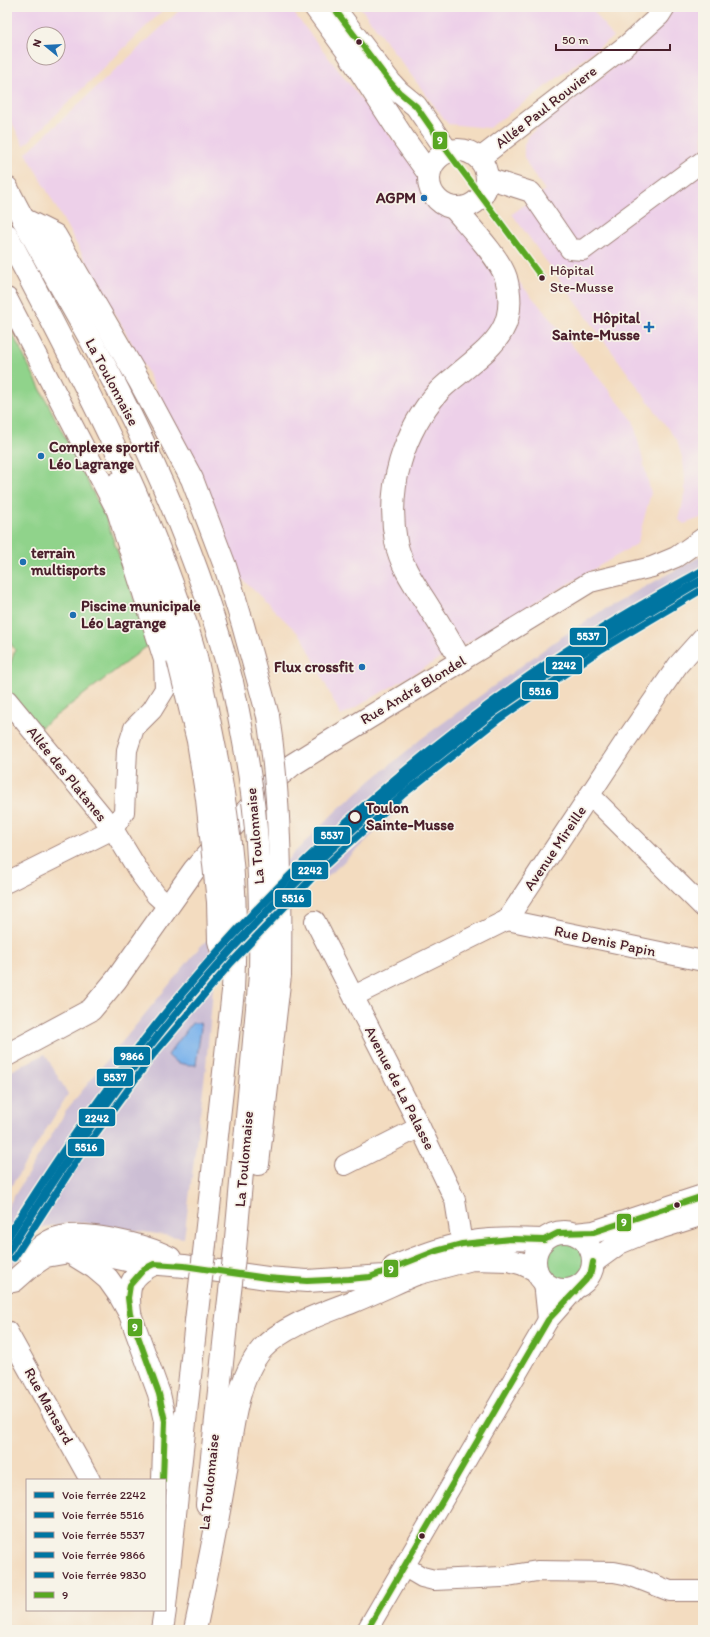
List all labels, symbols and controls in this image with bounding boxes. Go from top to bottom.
north arrow [26,26,66,66]
scale bar [556,26,670,52]
text: 50 m [562,33,588,47]
unlabelled marker [354,37,364,47]
text: N [30,38,44,49]
street label: Allée Paul Rouviere [492,62,600,152]
line badge: 9 [432,131,448,150]
text: 9 [437,134,443,147]
place label: AGPM [375,189,416,207]
marker: AGPM [419,193,429,203]
place label: Hôpital Ste-Musse [550,262,614,296]
marker: Hôpital Ste-Musse [537,273,547,283]
place label: Hôpital Sainte-Musse [552,309,641,344]
marker: Hôpital Sainte-Musse [643,321,655,333]
street label: La Toulonnaise [81,335,143,429]
place label: Complexe sportif Léo Lagrange [49,438,159,474]
marker: Complexe sportif Léo Lagrange [36,451,46,461]
place label: terrain multisports [30,544,106,580]
marker: terrain multisports [18,557,28,567]
place label: Piscine municipale Léo Lagrange [81,597,201,633]
marker: Piscine municipale Léo Lagrange [68,610,78,620]
line badge: 5537 [569,627,607,646]
text: 5537 [576,630,600,643]
street label: Rue André Blondel [357,651,470,729]
line badge: 2242 [545,656,583,675]
place label: Flux crossfit [274,658,354,676]
text: 2242 [552,659,576,672]
marker: Flux crossfit [357,662,367,672]
line badge: 5516 [521,681,559,700]
text: 5516 [529,685,551,698]
street label: Allée des Platanes [23,723,111,826]
street label: La Toulonnaise [242,787,268,885]
place label: Toulon Sainte-Musse [365,799,454,834]
street label: Avenue Mireille [520,802,590,894]
marker: Toulon Sainte-Musse [348,810,362,824]
line badge: 5537 [313,826,351,845]
text: 5537 [320,829,344,842]
line badge: 2242 [291,861,329,880]
text: 2242 [298,864,322,877]
line badge: 5516 [274,889,312,908]
text: 5516 [282,892,304,905]
street label: Rue Denis Papin [553,921,658,961]
street label: Avenue de La Palasse [361,1023,439,1153]
line badge: 9866 [113,1046,151,1066]
text: 9866 [120,1050,144,1063]
line badge: 5537 [96,1068,134,1087]
text: 5537 [103,1071,127,1084]
line badge: 2242 [78,1108,116,1127]
street label: La Toulonnaise [231,1110,257,1208]
text: 2242 [85,1112,109,1125]
line badge: 5516 [67,1138,105,1157]
text: 5516 [75,1141,97,1154]
unlabelled marker [672,1200,682,1210]
line badge: 9 [616,1213,632,1232]
text: 9 [621,1216,627,1229]
line badge: 9 [383,1259,399,1278]
text: 9 [388,1263,394,1276]
line badge: 9 [127,1318,143,1337]
text: 9 [132,1321,138,1334]
street label: Rue Mansard [21,1364,78,1448]
street label: La Toulonnaise [195,1433,223,1531]
legend [26,1479,166,1611]
text: Voie ferrée 2242 [62,1488,147,1502]
text: Voie ferrée 5516 [62,1508,144,1522]
text: Voie ferrée 5537 [62,1528,145,1542]
unlabelled marker [417,1531,427,1541]
text: Voie ferrée 9866 [62,1548,145,1562]
text: Voie ferrée 9830 [62,1568,146,1582]
text: 9 [62,1588,68,1602]

